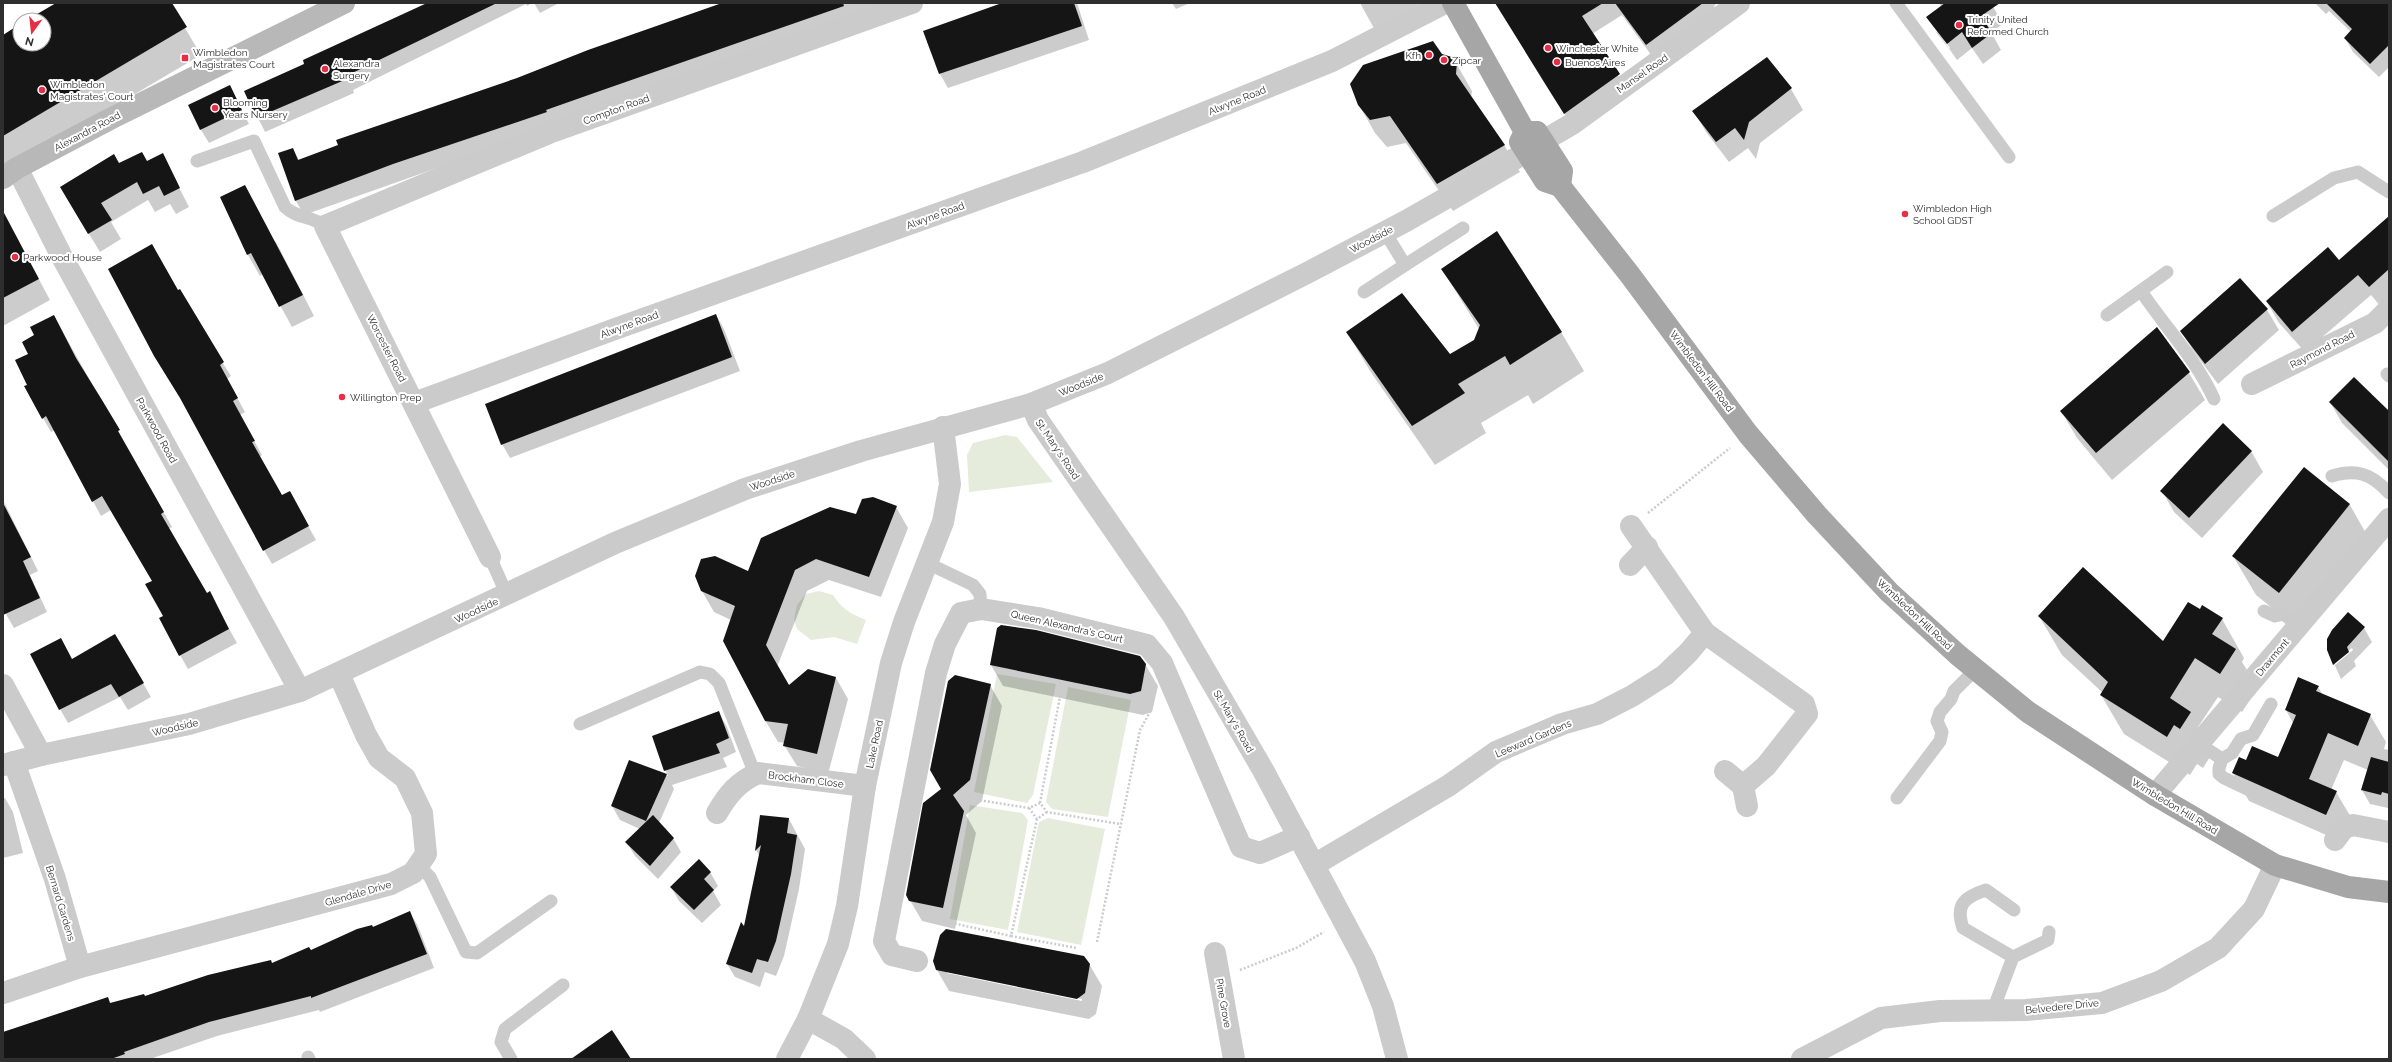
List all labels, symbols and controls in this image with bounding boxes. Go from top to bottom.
north arrow [12,12,52,52]
place label: Trinity United Reformed Church [1967,14,2049,37]
marker: Trinity United Reformed Church [1954,20,1964,30]
text: N [24,34,35,49]
marker: Winchester White [1543,43,1553,53]
place label: Winchester White [1556,43,1639,54]
place label: Wimbledon Magistrates Court [193,47,275,70]
place label: Kfh [1406,50,1421,61]
marker: Kfh [1424,50,1434,60]
street label: Mansel Road [1615,52,1670,95]
marker: Wimbledon Magistrates Court [180,53,190,63]
marker: Zipcar [1439,55,1449,65]
place label: Zipcar [1452,55,1482,66]
marker: Buenos Aires [1552,57,1562,67]
place label: Buenos Aires [1565,57,1625,68]
place label: Alexandra Surgery [333,58,380,81]
marker: Alexandra Surgery [320,64,330,74]
place label: Wimbledon Magistrates' Court [50,79,134,102]
street label: Alwyne Road [1207,84,1268,117]
marker: Wimbledon Magistrates' Court [37,85,47,95]
street label: Compton Road [582,92,651,127]
place label: Blooming Years Nursery [223,97,288,120]
marker: Blooming Years Nursery [210,103,220,113]
street label: Alexandra Road [52,109,122,153]
street label: Alwyne Road [905,200,966,231]
place label: Wimbledon High School GDST [1913,203,1992,226]
marker: Wimbledon High School GDST [1900,209,1910,219]
street label: Woodside [1348,223,1395,255]
marker: Parkwood House [10,252,20,262]
place label: Parkwood House [23,252,102,263]
street label: Alwyne Road [599,309,660,340]
street label: Worcester Road [365,313,408,384]
street label: Raymond Road [2288,328,2356,370]
street label: Wimbledon Hill Road [1668,329,1736,414]
street label: Woodside [1057,371,1105,398]
marker: Willington Prep [337,392,347,402]
place label: Willington Prep [350,392,421,403]
street label: Parkwood Road [134,396,179,465]
street label: St. Mary's Road [1033,417,1082,481]
street label: Woodside [748,468,796,493]
street label: Wimbledon Hill Road [1875,577,1954,652]
street label: Woodside [453,595,500,625]
street label: Queen Alexandra's Court [1010,608,1125,645]
street label: Draxmont [2254,636,2292,678]
street label: St. Mary's Road [1211,688,1256,754]
street label: Woodside [151,717,199,738]
street label: Leeward Gardens [1493,717,1573,759]
street label: Lake Road [864,719,885,769]
street label: Brockham Close [768,769,844,790]
street label: Wimbledon Hill Road [2130,776,2220,836]
street label: Bernard Gardens [44,864,77,942]
street label: Glendale Drive [324,879,393,908]
street label: Pine Grove [1214,978,1233,1029]
street label: Belvedere Drive [2025,997,2099,1016]

